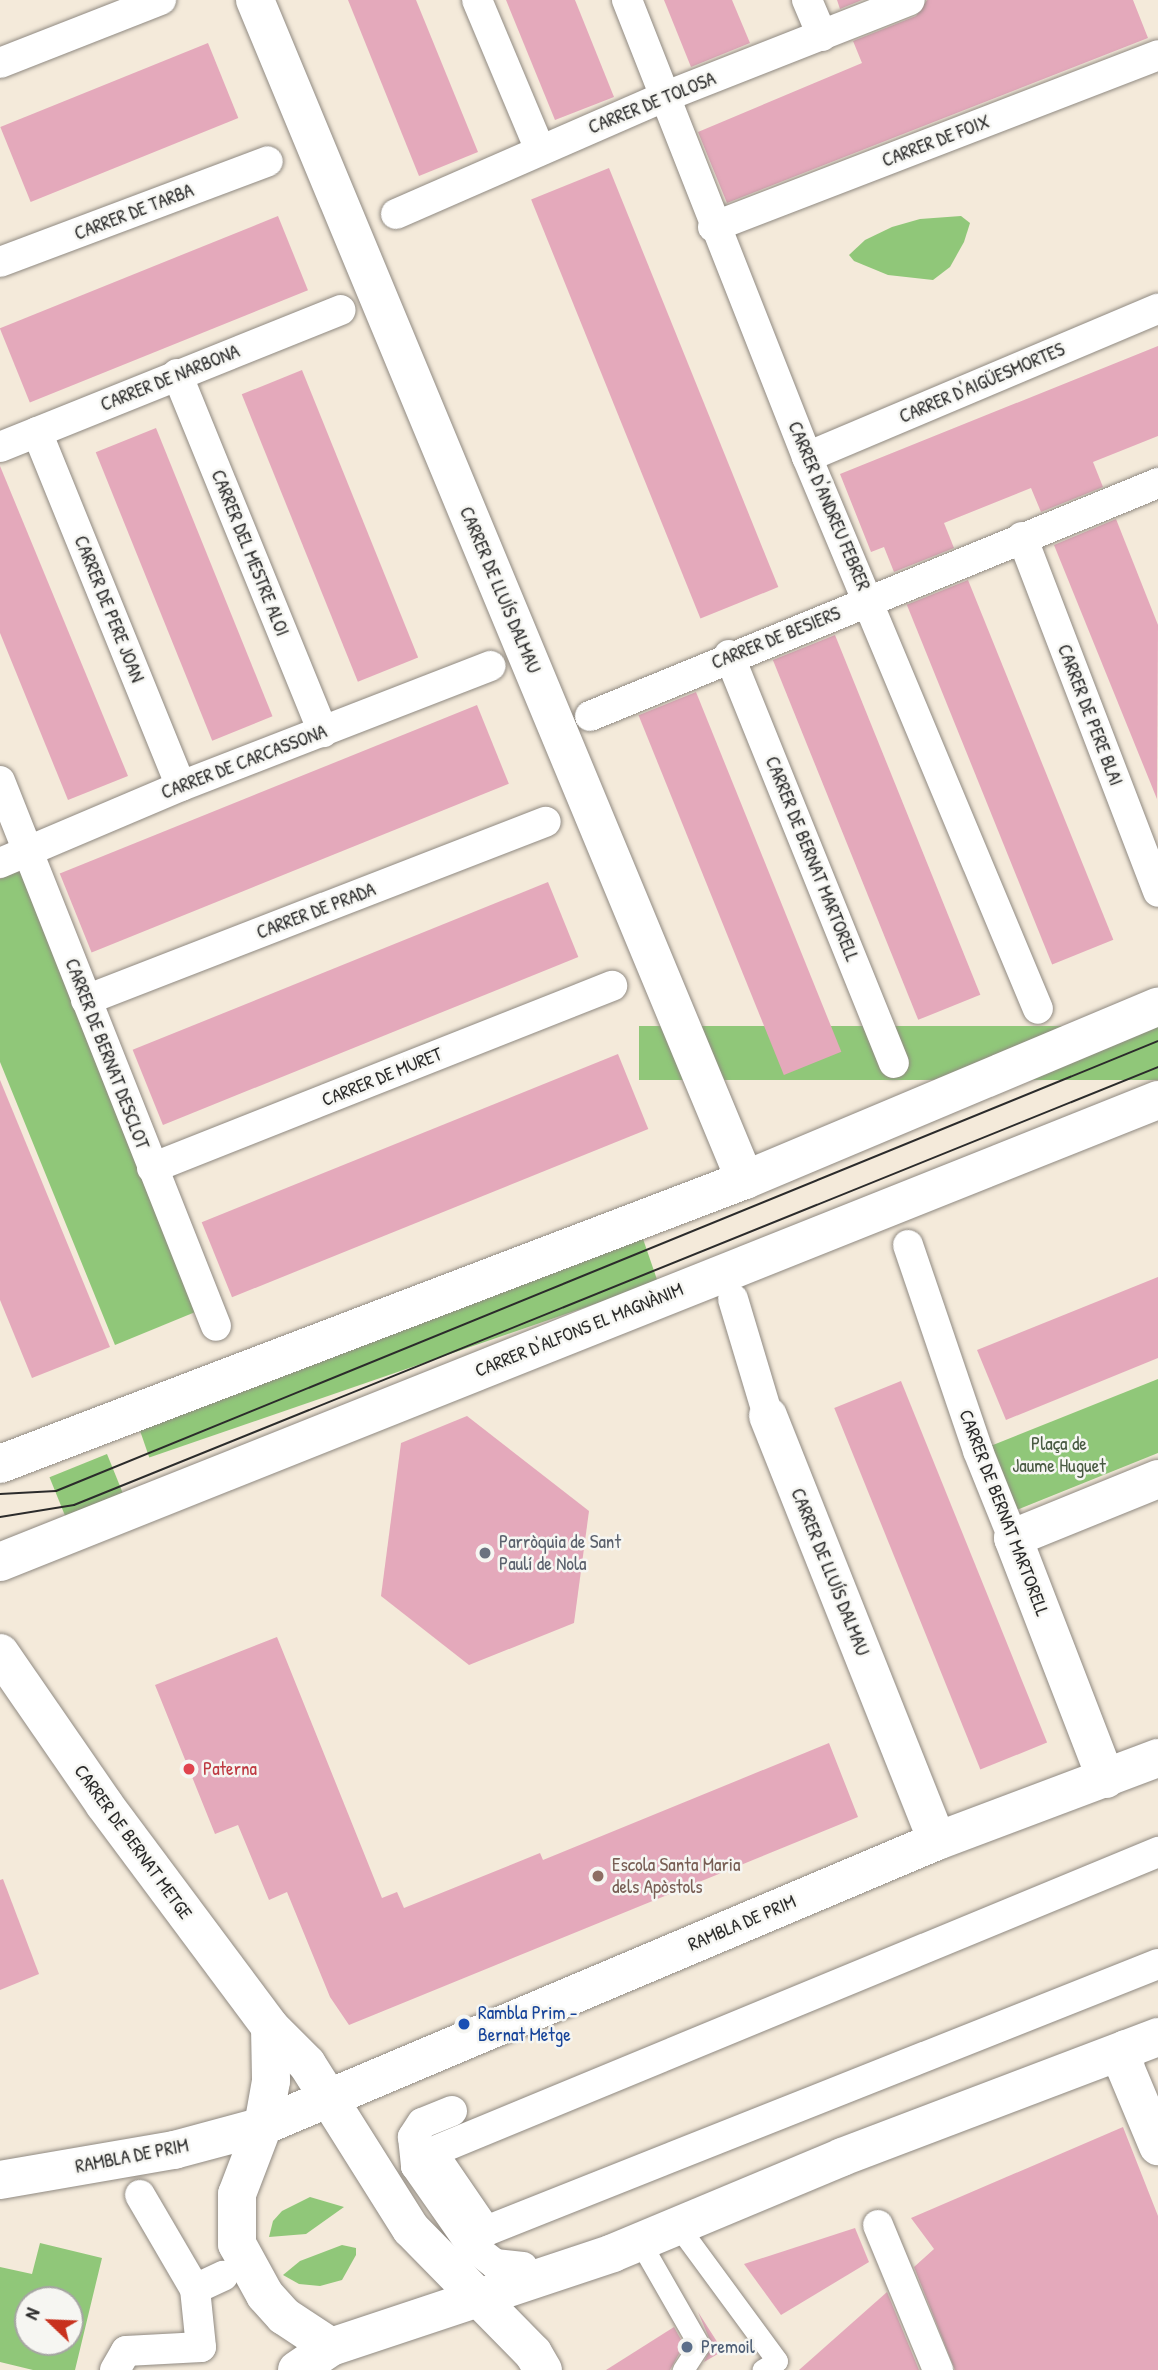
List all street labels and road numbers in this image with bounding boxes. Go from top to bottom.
street label: CARRER DE TOLOSA [585,67,719,139]
street label: CARRER DE FOIX [879,110,993,172]
street label: CARRER DE TARBA [71,179,197,245]
street label: CARRER D'AIGÜESMORTES [896,338,1068,428]
street label: CARRER DE NARBONA [97,340,243,416]
street label: CARRER D'ANDREU FEBRER [783,418,875,594]
street label: CARRER DEL MESTRE ALOI [206,467,294,639]
street label: CARRER DE LLUÍS DALMAU [455,503,545,677]
street label: CARRER DE PERE JOAN [69,532,149,686]
street label: CARRER DE BESIERS [708,602,844,674]
street label: CARRER DE PERE BLAI [1053,641,1127,789]
street label: CARRER DE CARCASSONA [158,720,330,804]
street label: CARRER DE BERNAT MARTORELL [760,753,864,965]
street label: CARRER DE PRADA [253,878,379,944]
street label: CARRER DE BERNAT DESCLOT [60,955,154,1153]
street label: CARRER DE MURET [318,1042,446,1112]
street label: CARRER D'ALFONS EL MAGNÀNIM [472,1278,686,1382]
street label: CARRER DE BERNAT MARTORELL [954,1407,1054,1619]
street label: CARRER DE LLUÍS DALMAU [786,1485,874,1659]
street label: CARRER DE BERNAT METGE [69,1760,197,1924]
street label: RAMBLA DE PRIM [685,1890,799,1956]
street label: RAMBLA DE PRIM [73,2134,191,2178]

